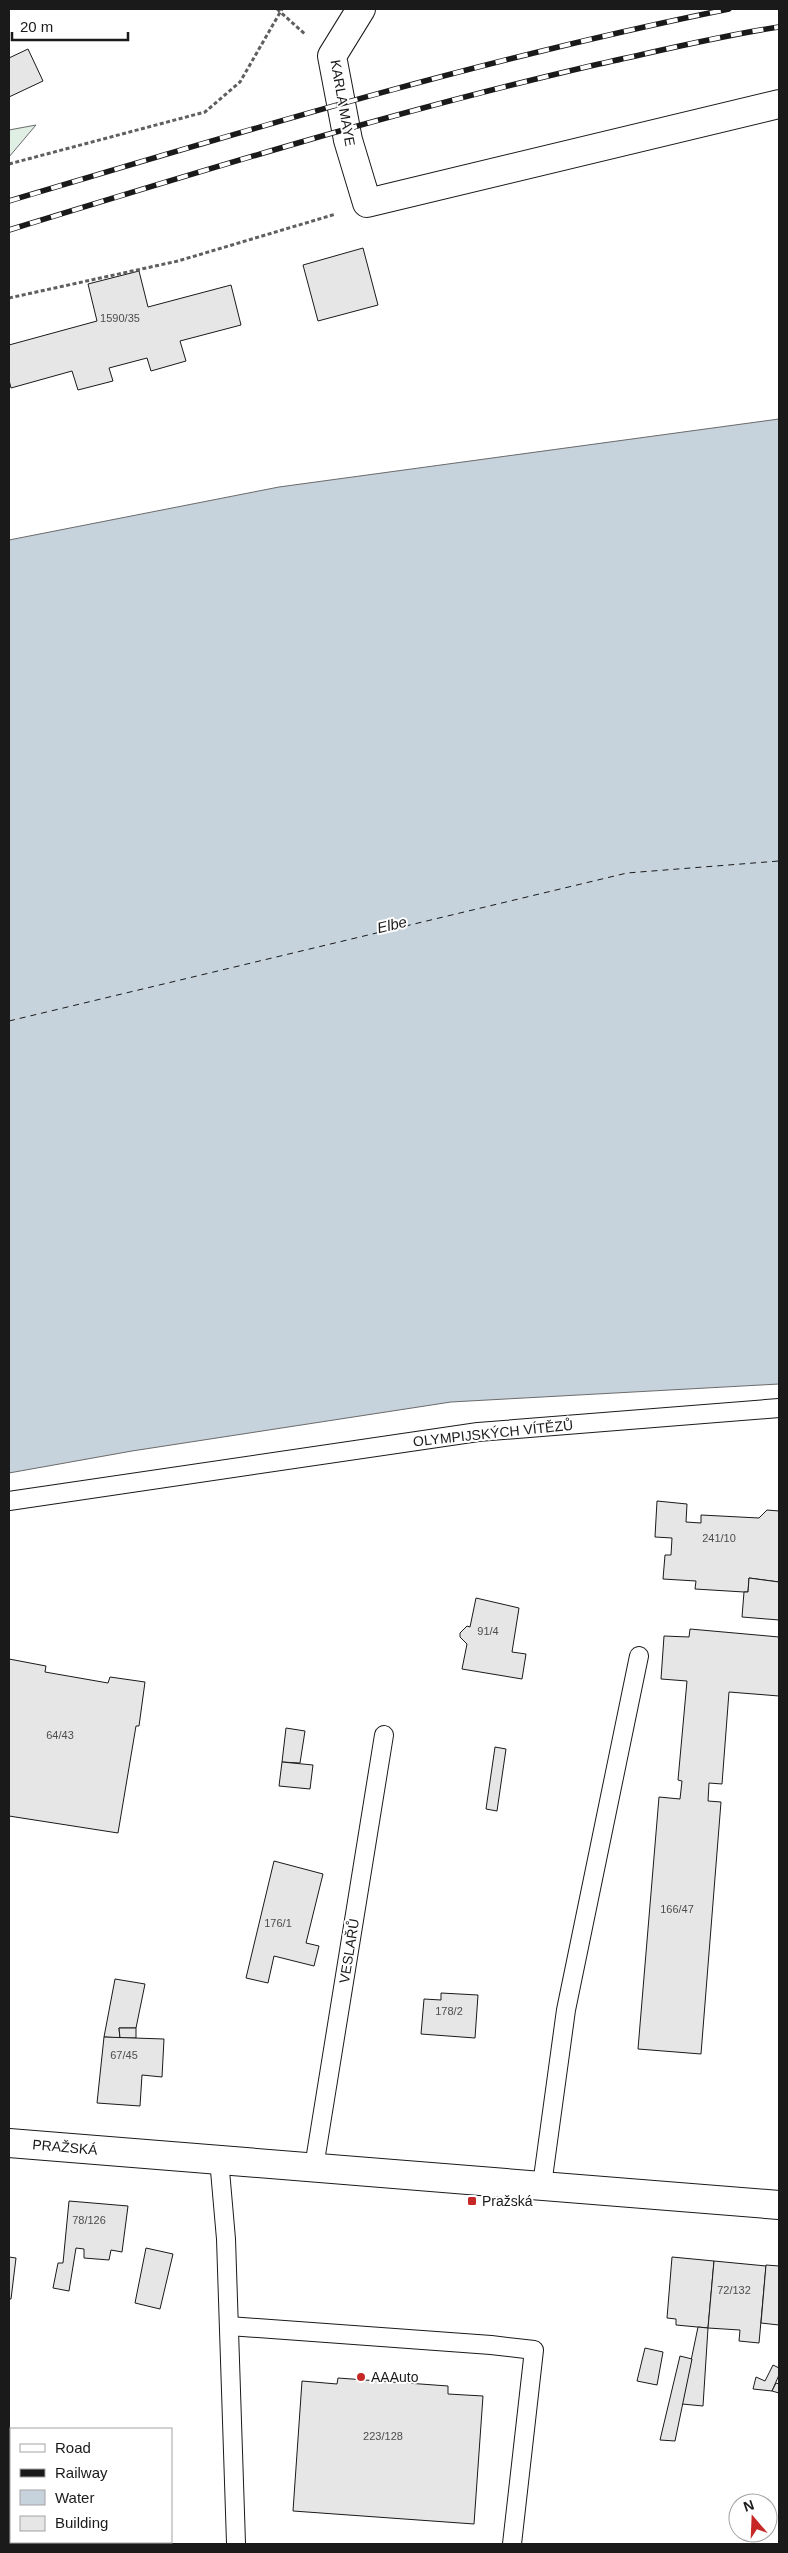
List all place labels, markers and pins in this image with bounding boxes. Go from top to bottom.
place label: Pražská [482,2193,533,2209]
marker: Pražská [466,2195,478,2207]
place label: AAAuto [371,2369,419,2385]
marker: AAAuto [355,2371,367,2383]

